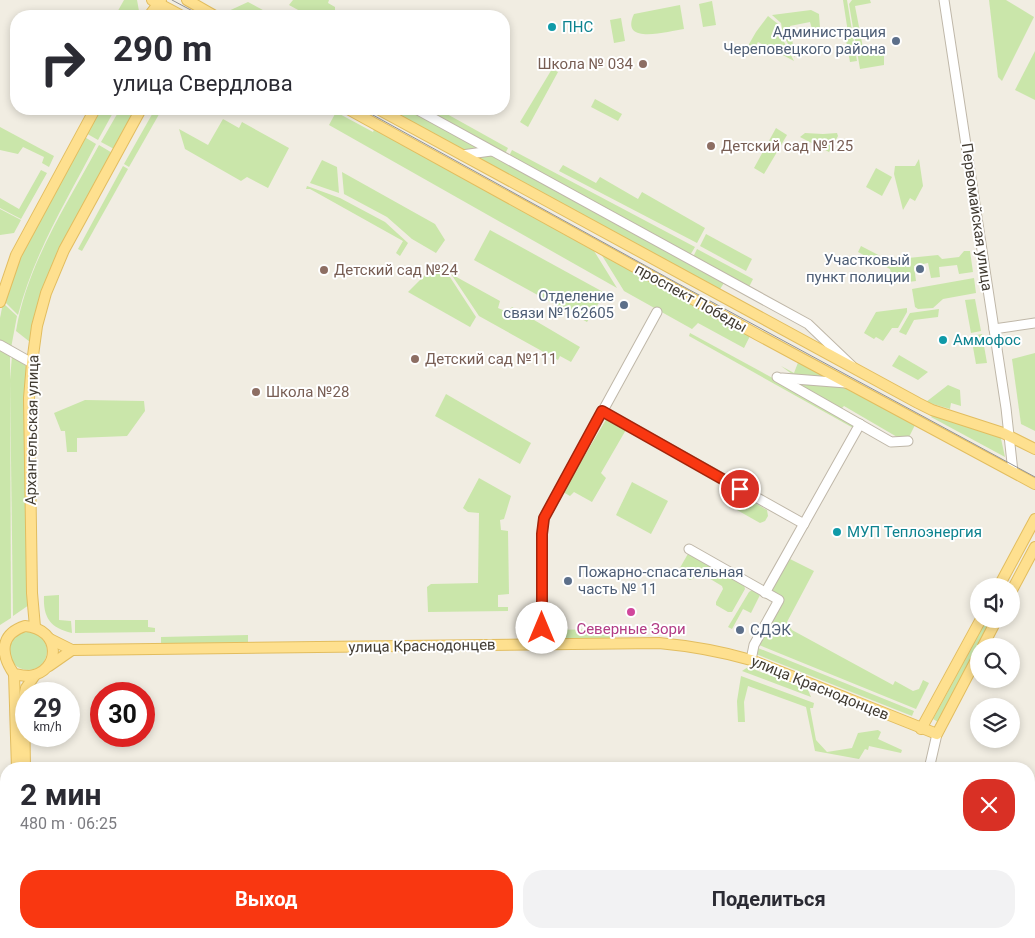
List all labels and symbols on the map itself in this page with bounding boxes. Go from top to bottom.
place label: ПНС [562,18,593,36]
marker: ПНС [546,21,558,33]
place label: Администрация Череповецкого района [723,23,886,58]
marker: Администрация Череповецкого района [890,35,902,47]
place label: Школа № 034 [538,55,634,73]
marker: Школа № 034 [637,58,649,70]
place label: Детский сад №125 [721,137,853,155]
marker: Детский сад №125 [705,140,717,152]
street label: Первомайская улица [958,142,996,292]
place label: Участковый пункт полиции [806,251,910,286]
street label: проспект Победы [632,260,750,336]
place label: Детский сад №24 [334,261,458,279]
marker: Участковый пункт полиции [914,263,926,275]
marker: Детский сад №24 [318,264,330,276]
place label: Отделение связи №162605 [503,287,614,322]
marker: Отделение связи №162605 [618,299,630,311]
place label: Аммофос [953,331,1021,349]
marker: Аммофос [937,334,949,346]
place label: Детский сад №111 [425,350,557,368]
marker: Детский сад №111 [409,353,421,365]
street label: Архангельская улица [22,355,42,505]
place label: Школа №28 [266,383,349,401]
marker: Школа №28 [250,386,262,398]
pin [719,468,761,510]
place label: МУП Теплоэнергия [847,523,982,541]
marker: МУП Теплоэнергия [831,526,843,538]
place label: Пожарно-спасательная часть № 11 [578,563,744,598]
marker: Пожарно-спасательная часть № 11 [562,575,574,587]
position arrow [515,601,567,653]
marker: Северные Зори [625,606,637,618]
place label: Северные Зори [576,620,686,638]
place label: СДЭК [750,621,791,639]
marker: СДЭК [734,624,746,636]
street label: улица Краснодонцев [348,636,496,656]
street label: улица Краснодонцев [748,652,892,724]
speed limit sign: 30 [90,682,155,747]

